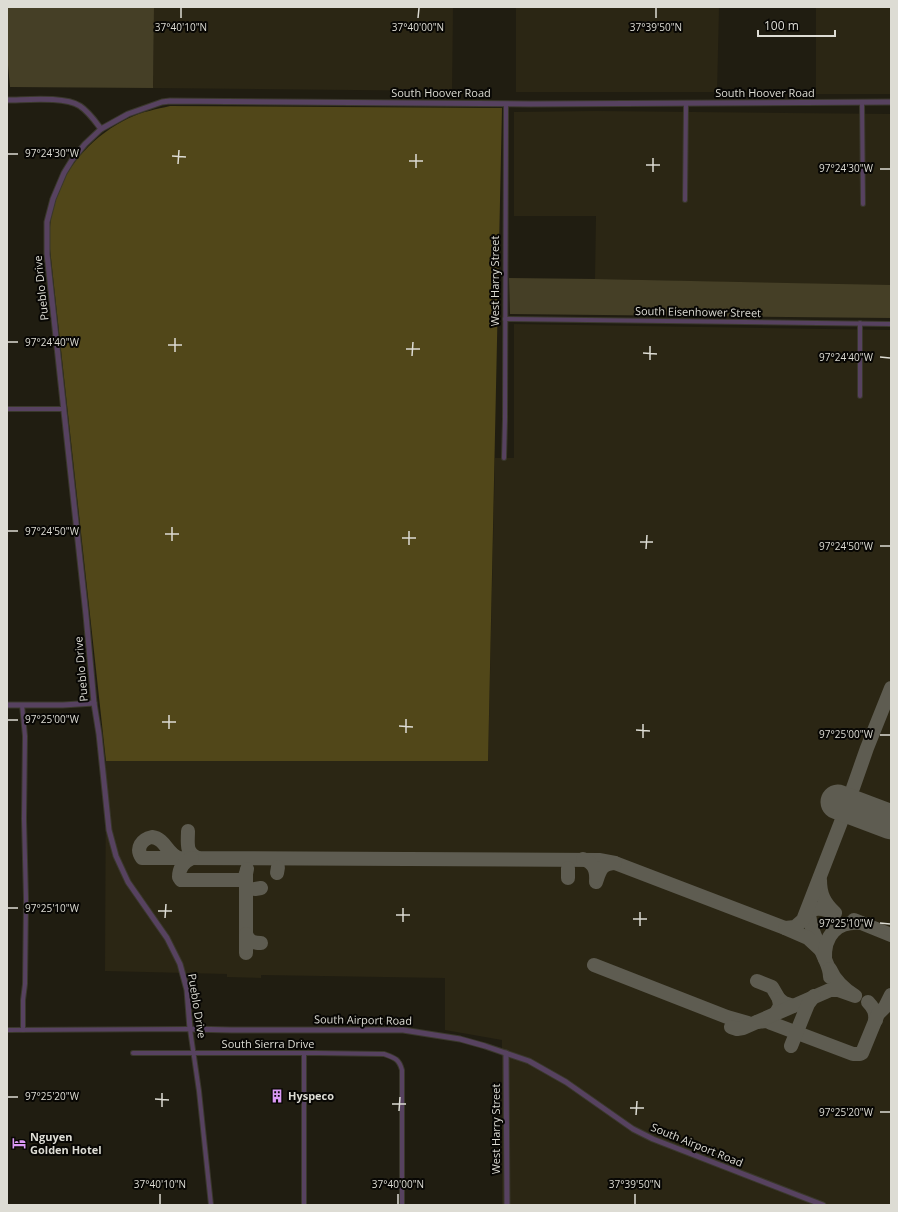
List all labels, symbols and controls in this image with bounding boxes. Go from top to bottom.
scale bar [758,12,835,38]
text: 100 m [764,17,799,34]
text: 37°40'10"N [155,20,207,34]
text: 37°40'00"N [392,20,444,34]
text: 37°39'50"N [630,20,682,34]
street label: South Hoover Road [391,85,491,100]
street label: South Hoover Road [715,85,815,100]
text: 97°24'30"W [25,146,80,160]
text: 97°24'30"W [819,161,874,175]
street label: West Harry Street [487,236,502,326]
street label: Pueblo Drive [30,255,51,321]
street label: South Eisenhower Street [635,303,761,320]
text: 97°24'40"W [25,335,80,349]
text: 97°24'40"W [819,350,874,364]
text: 97°24'50"W [25,524,80,538]
text: 97°24'50"W [819,539,874,553]
street label: Pueblo Drive [70,636,91,702]
text: 97°25'00"W [25,712,80,726]
text: 97°25'00"W [819,727,874,741]
text: 97°25'10"W [25,901,80,915]
text: 97°25'10"W [819,916,874,930]
street label: Pueblo Drive [185,972,210,1039]
street label: South Airport Road [314,1011,412,1028]
street label: South Sierra Drive [222,1036,314,1051]
street label: West Harry Street [488,1084,503,1174]
building icon: Hyspeco [269,1088,285,1104]
place label: Hyspeco [288,1088,334,1103]
text: 97°25'20"W [25,1089,80,1103]
text: 97°25'20"W [819,1105,874,1119]
street label: South Airport Road [649,1119,745,1170]
place label: Nguyen Golden Hotel [30,1129,102,1157]
hotel icon: Nguyen Golden Hotel [11,1135,27,1151]
text: 37°40'10"N [134,1177,186,1191]
text: 37°40'00"N [372,1177,424,1191]
text: 37°39'50"N [609,1177,661,1191]

